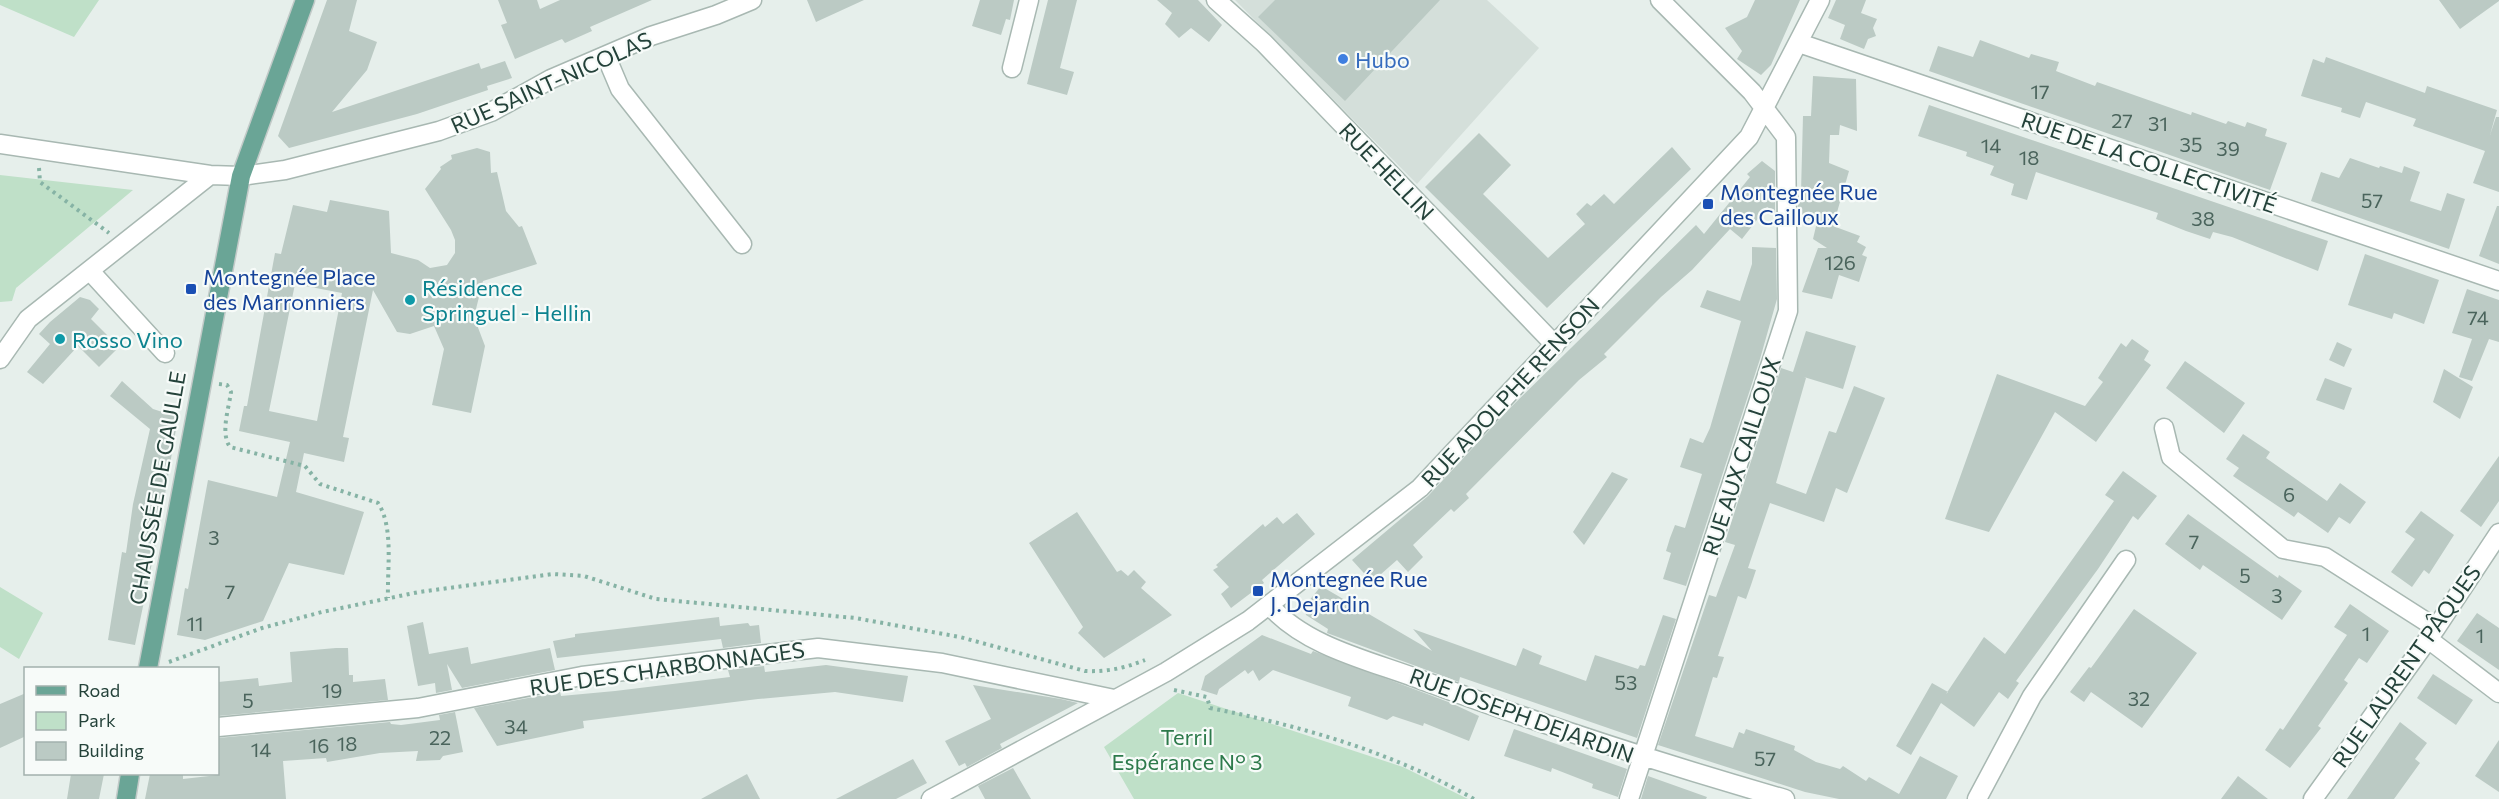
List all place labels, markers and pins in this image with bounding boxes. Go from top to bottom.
place label: Hubo [1355,46,1410,73]
marker: Hubo [1336,52,1350,66]
place label: Montegnée Rue des Cailloux [1720,178,1878,230]
marker: Montegnée Rue des Cailloux [1701,197,1715,211]
place label: Montegnée Place des Marronniers [203,263,376,315]
place label: Résidence Springuel - Hellin [422,274,592,326]
marker: Montegnée Place des Marronniers [184,282,198,296]
marker: Résidence Springuel - Hellin [403,293,417,307]
place label: Rosso Vino [72,326,183,353]
marker: Rosso Vino [53,332,67,346]
place label: Montegnée Rue J. Dejardin [1270,565,1428,617]
marker: Montegnée Rue J. Dejardin [1251,584,1265,598]

